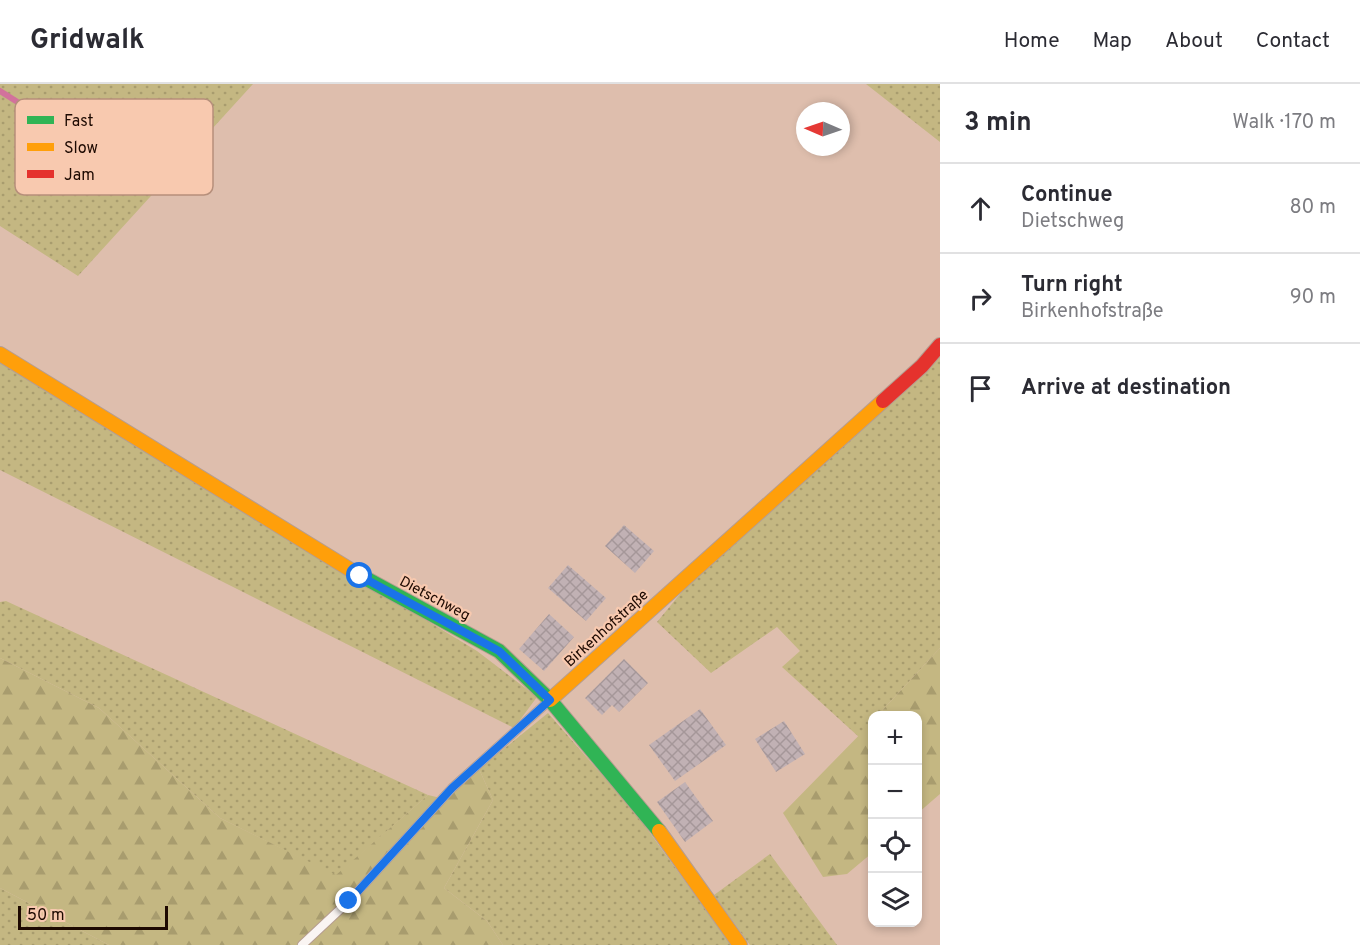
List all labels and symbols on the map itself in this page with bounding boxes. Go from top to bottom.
legend [15,99,213,195]
north arrow [796,102,850,156]
text: Fast [64,112,94,132]
text: Slow [64,139,98,159]
text: Jam [64,166,95,186]
route start [346,562,372,588]
street label: Dietschweg [396,573,473,626]
street label: Birkenhofstraße [561,586,653,672]
route end [335,887,361,913]
scale bar [18,903,168,930]

